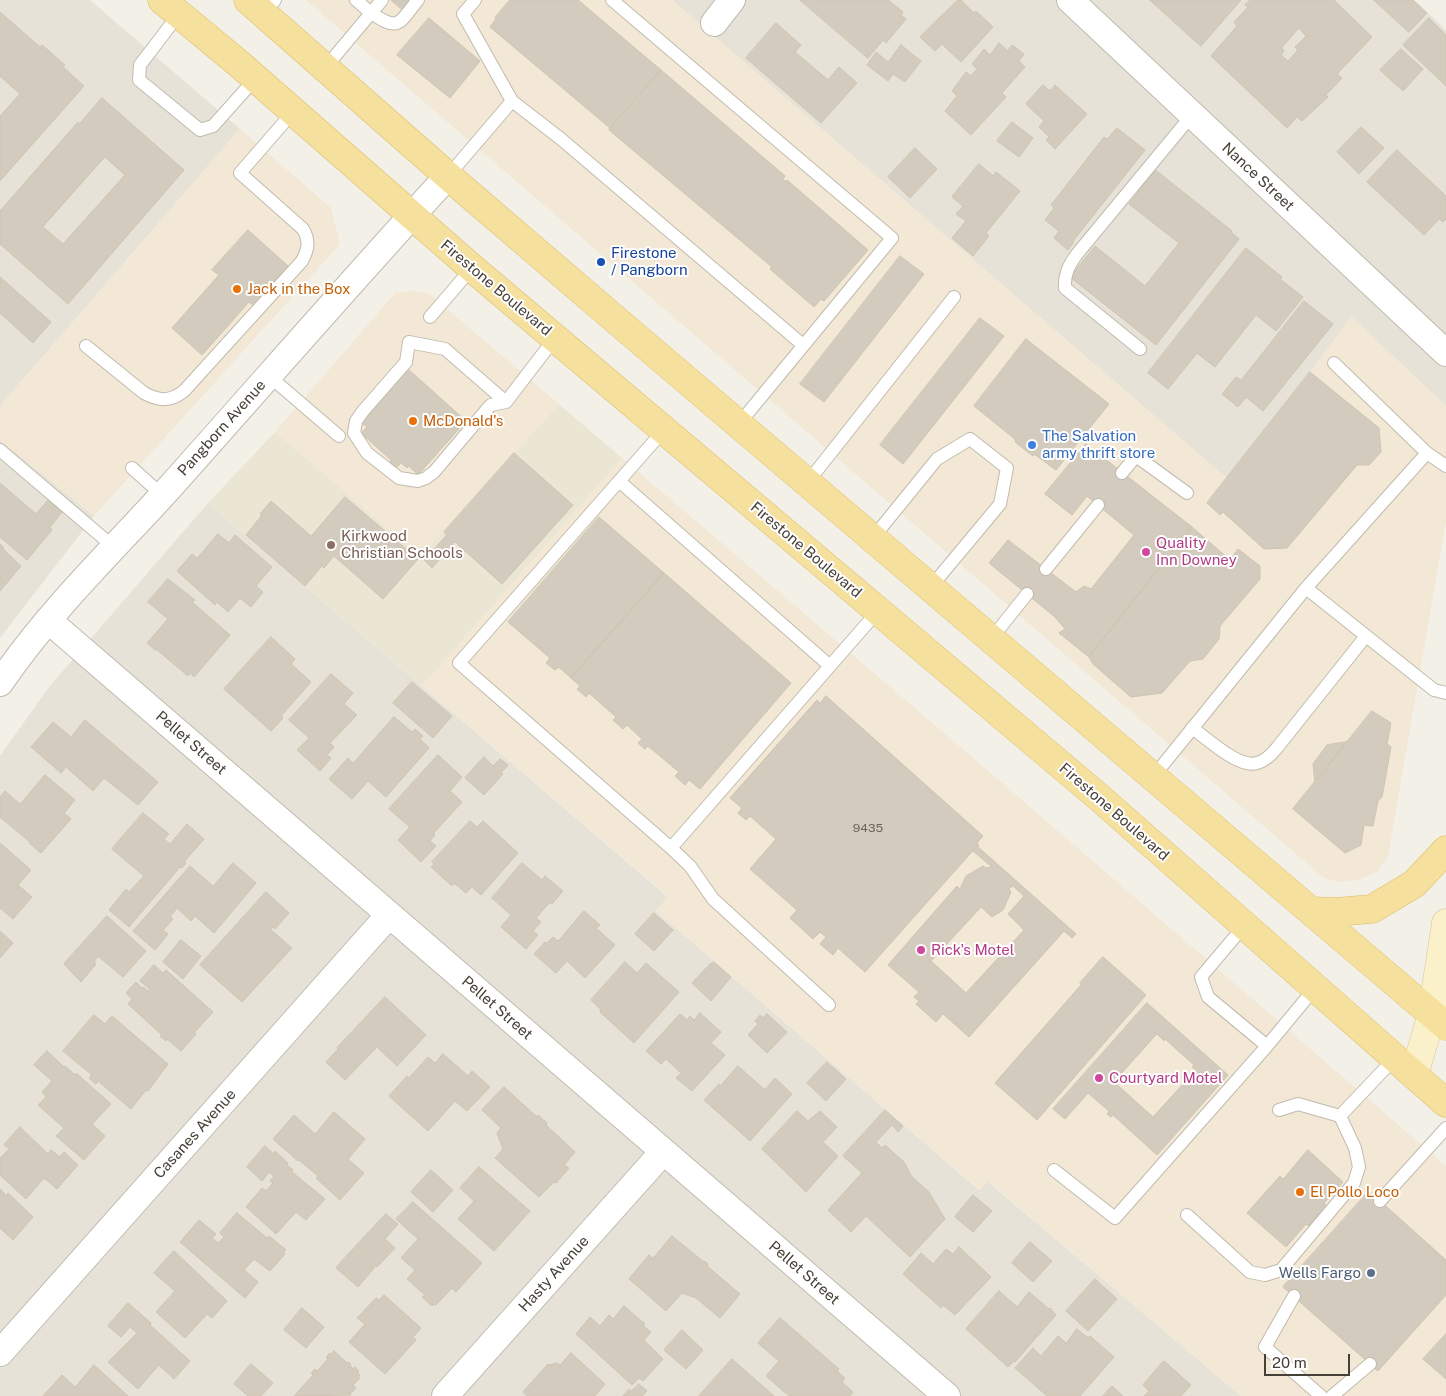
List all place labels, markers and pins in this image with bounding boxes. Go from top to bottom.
place label: Firestone / Pangborn [611,244,688,279]
marker: Firestone / Pangborn [595,256,607,268]
place label: Jack in the Box [247,280,351,298]
marker: Jack in the Box [231,283,243,295]
place label: McDonald's [423,412,503,430]
marker: McDonald's [407,415,419,427]
place label: The Salvation army thrift store [1042,427,1155,462]
marker: The Salvation army thrift store [1026,439,1038,451]
place label: Kirkwood Christian Schools [341,527,463,562]
place label: Quality Inn Downey [1156,534,1237,569]
marker: Kirkwood Christian Schools [325,539,337,551]
marker: Quality Inn Downey [1140,546,1152,558]
place label: Rick's Motel [931,941,1014,959]
marker: Rick's Motel [915,944,927,956]
place label: Courtyard Motel [1109,1069,1223,1087]
marker: Courtyard Motel [1093,1072,1105,1084]
place label: El Pollo Loco [1310,1183,1399,1201]
marker: El Pollo Loco [1294,1186,1306,1198]
place label: Wells Fargo [1279,1264,1361,1282]
marker: Wells Fargo [1365,1267,1377,1279]

